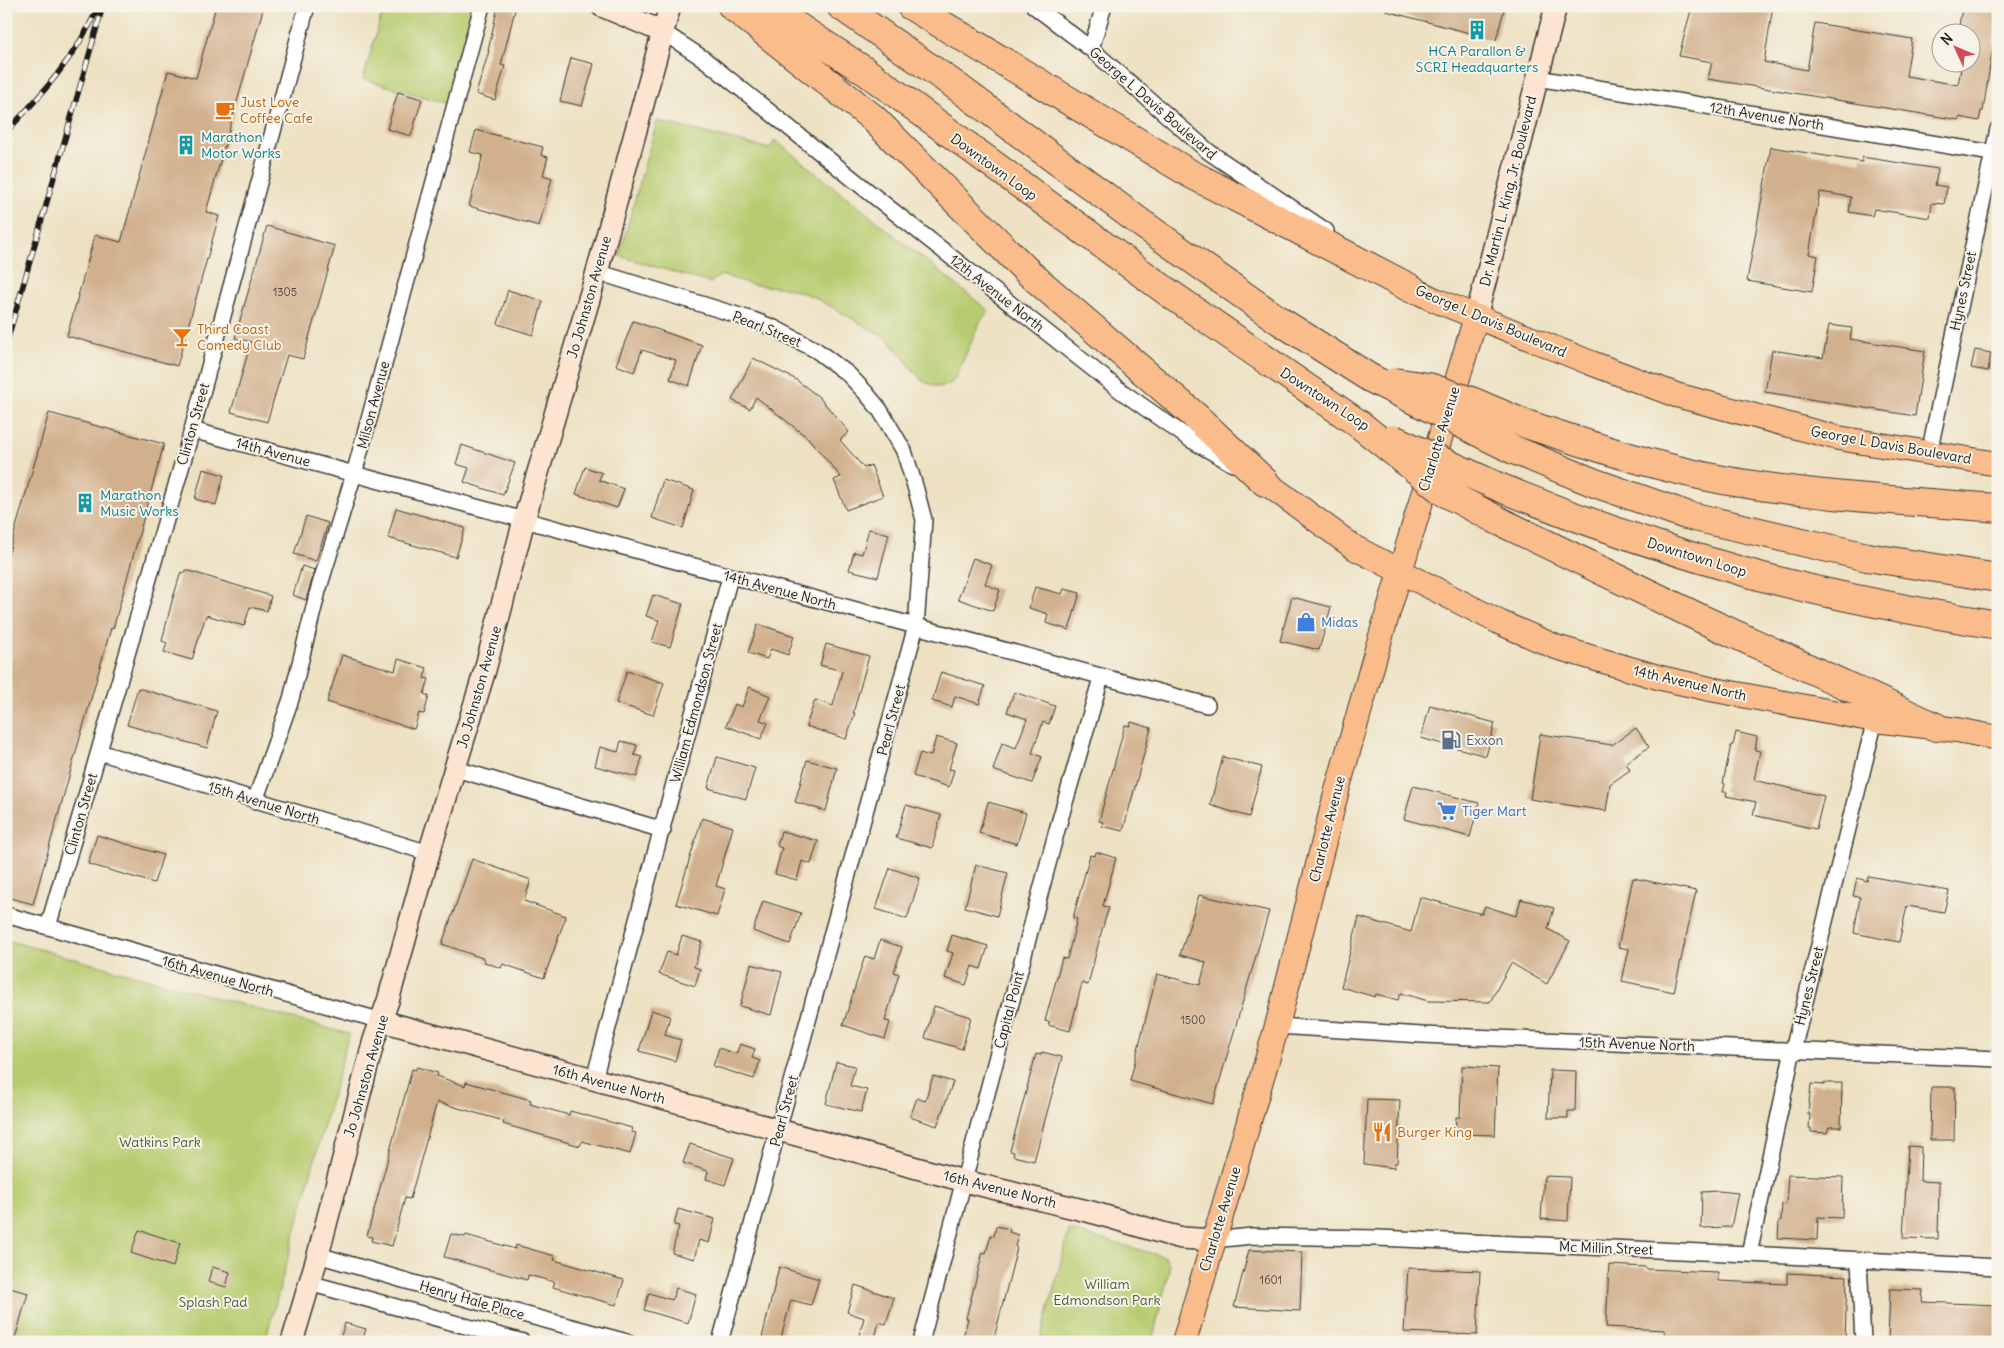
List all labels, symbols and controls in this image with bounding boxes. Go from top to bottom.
building icon: HCA Parallon & SCRI Headquarters [1466,19,1488,41]
north arrow [1932,22,1982,72]
text: N [1937,29,1956,49]
place label: HCA Parallon & SCRI Headquarters [1416,42,1538,76]
street label: George L Davis Boulevard [1086,43,1220,163]
place label: Just Love Coffee Cafe [240,93,313,127]
street label: Dr. Martin L. King, Jr. Boulevard [1476,94,1540,288]
street label: 12th Avenue North [1709,98,1825,134]
cafe icon: Just Love Coffee Cafe [214,99,236,121]
place label: Marathon Motor Works [201,128,281,162]
street label: Downtown Loop [947,129,1041,205]
building icon: Marathon Motor Works [175,134,197,156]
street label: Jo Johnston Avenue [563,234,615,360]
street label: Hynes Street [1946,249,1980,332]
street label: 12th Avenue North [946,250,1048,336]
street label: George L Davis Boulevard [1413,281,1569,361]
house number: 1305 [273,285,297,299]
street label: Pearl Street [730,307,804,351]
place label: Third Coast Comedy Club [197,320,282,354]
bar icon: Third Coast Comedy Club [171,326,193,348]
street label: Milson Avenue [353,359,393,451]
street label: Downtown Loop [1277,363,1373,435]
street label: Clinton Street [173,380,213,467]
street label: Charlotte Avenue [1414,384,1464,494]
street label: George L Davis Boulevard [1809,422,1973,468]
street label: 14th Avenue [234,433,312,471]
place label: Marathon Music Works [100,486,179,520]
building icon: Marathon Music Works [74,492,96,514]
street label: Downtown Loop [1645,533,1749,581]
street label: 14th Avenue North [722,566,838,614]
shop icon: Midas [1295,611,1317,633]
place label: Midas [1321,613,1358,631]
street label: William Edmondson Street [666,621,726,785]
street label: Jo Johnston Avenue [453,624,505,750]
street label: 14th Avenue North [1631,661,1749,705]
street label: Pearl Street [873,682,909,758]
fuel station icon: Exxon [1440,729,1462,751]
place label: Exxon [1466,731,1504,749]
street label: Clinton Street [61,770,101,857]
street label: Charlotte Avenue [1305,774,1349,884]
street label: 15th Avenue North [206,777,322,829]
supermarket icon: Tiger Mart [1436,800,1458,822]
place label: Tiger Mart [1462,802,1527,820]
street label: Hynes Street [1791,944,1828,1027]
street label: 16th Avenue North [160,951,276,1001]
street label: Capital Point [990,969,1028,1051]
street label: Jo Johnston Avenue [340,1013,392,1139]
house number: 1500 [1180,1013,1206,1027]
street label: 15th Avenue North [1579,1033,1695,1055]
street label: 16th Avenue North [551,1060,667,1108]
street label: Pearl Street [766,1073,802,1149]
restaurant icon: Burger King [1371,1121,1393,1143]
place label: Burger King [1397,1123,1472,1141]
park label: Watkins Park [119,1133,201,1151]
street label: Charlotte Avenue [1195,1164,1245,1274]
street label: 16th Avenue North [942,1166,1058,1212]
street label: Mc Millin Street [1559,1237,1654,1259]
house number: 1601 [1260,1273,1282,1287]
park label: William Edmondson Park [1053,1275,1161,1309]
street label: Henry Hale Place [417,1276,527,1324]
park label: Splash Pad [179,1293,247,1311]

